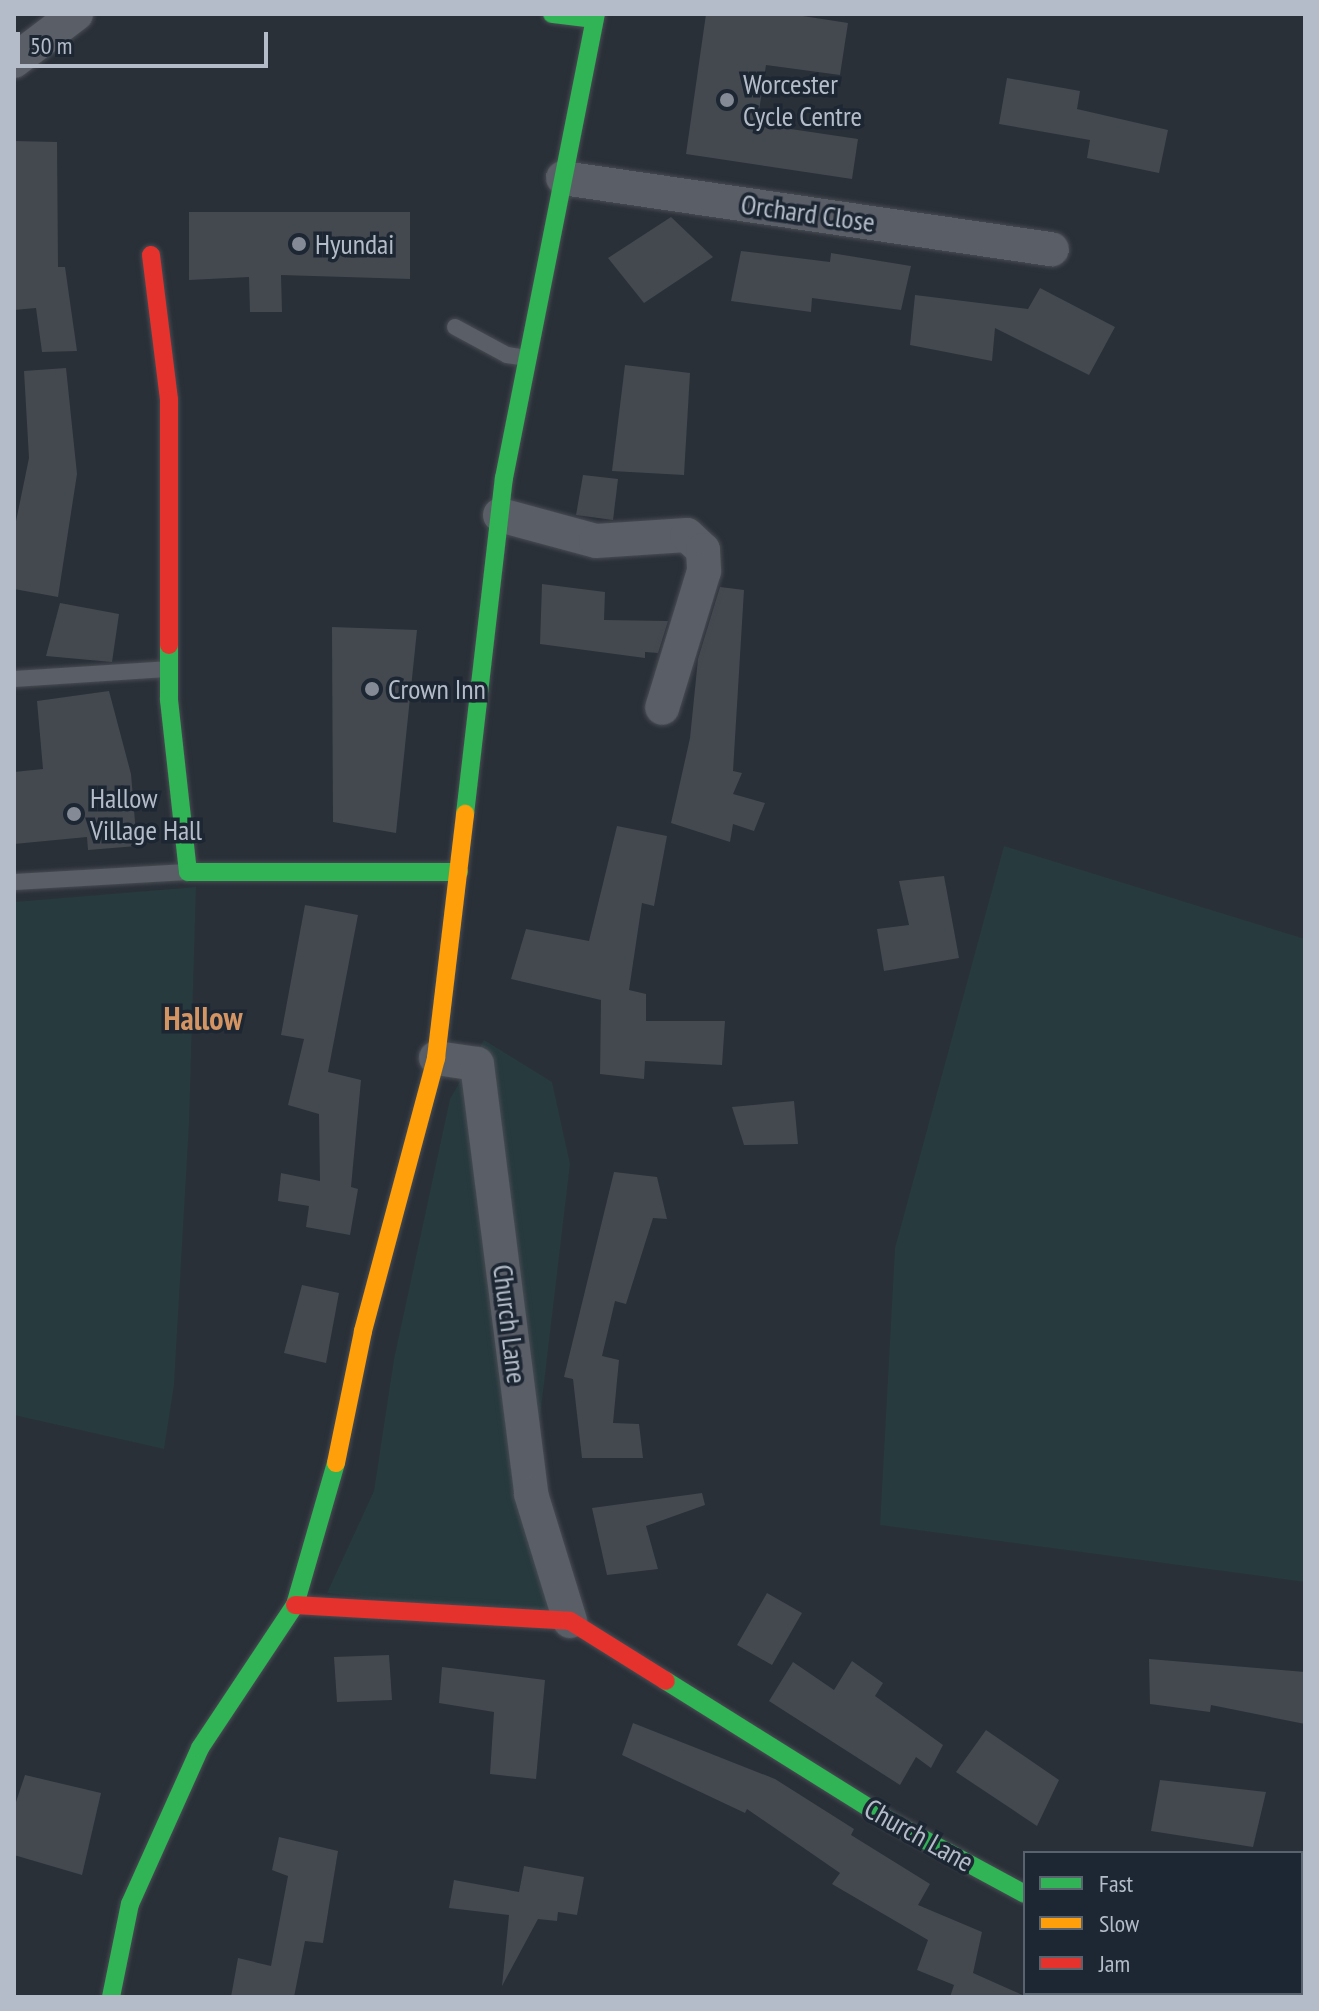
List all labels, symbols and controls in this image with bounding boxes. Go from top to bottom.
scale bar [20,16,272,66]
text: 50 m [30,30,72,61]
place label: Worcester Cycle Centre [743,67,862,133]
marker: Worcester Cycle Centre [718,91,736,109]
street label: Orchard Close [739,187,877,239]
place label: Hyundai [315,227,394,261]
marker: Hyundai [290,235,308,253]
place label: Crown Inn [388,672,486,706]
marker: Crown Inn [363,680,381,698]
place label: Hallow Village Hall [90,781,202,847]
marker: Hallow Village Hall [65,805,83,823]
district label: Hallow [164,999,242,1037]
street label: Church Lane [486,1263,534,1385]
street label: Church Lane [859,1791,979,1879]
legend [1023,1851,1303,1995]
text: Fast [1099,1868,1133,1899]
text: Slow [1099,1908,1139,1939]
text: Jam [1099,1948,1130,1979]

